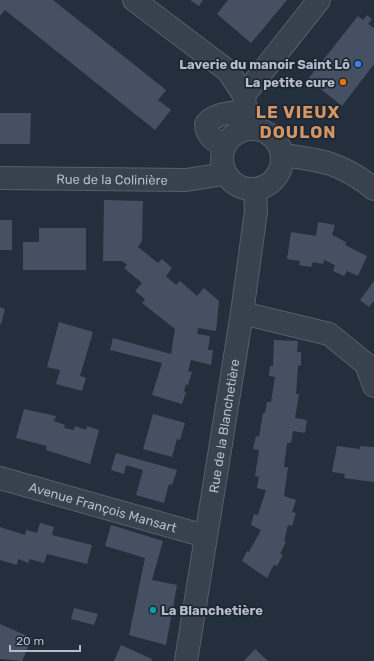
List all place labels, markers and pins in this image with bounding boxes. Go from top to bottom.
place label: Laverie du manoir Saint Lô [179,57,350,72]
marker: Laverie du manoir Saint Lô [353,59,363,69]
place label: La petite cure [245,75,335,90]
marker: La petite cure [338,77,348,87]
place label: La Blanchetière [161,603,263,618]
marker: La Blanchetière [148,605,158,615]

